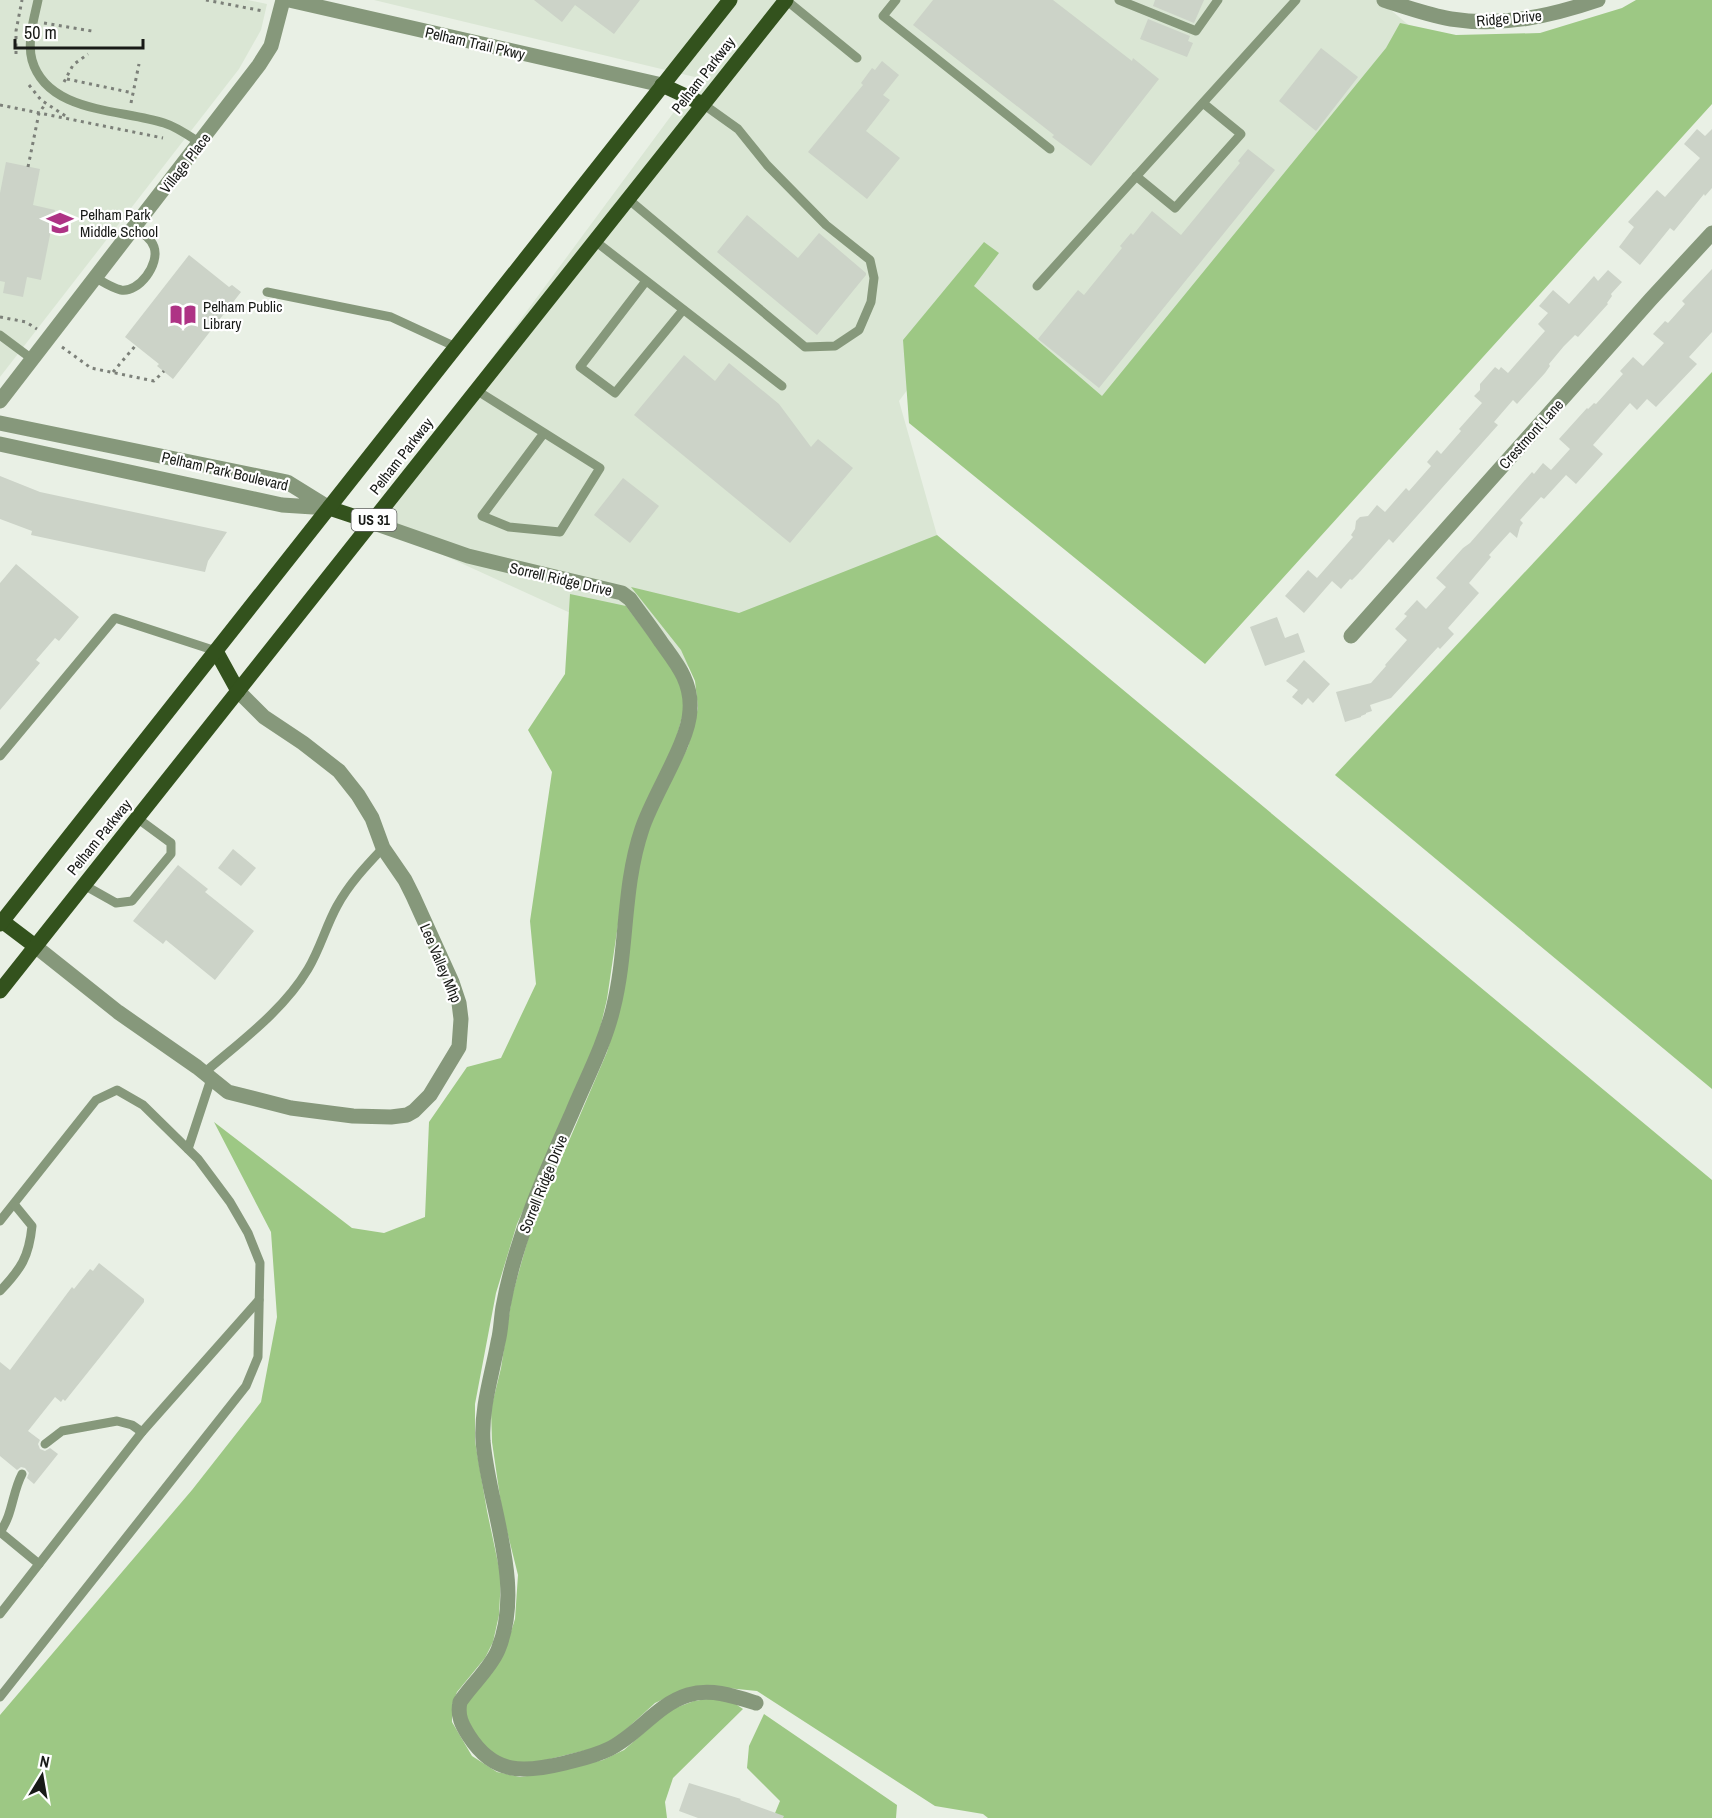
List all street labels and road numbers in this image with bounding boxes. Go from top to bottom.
street label: Ridge Drive [1475,5,1543,31]
street label: Pelham Trail Pkwy [423,21,528,65]
street label: Pelham Parkway [666,32,740,118]
street label: Village Place [155,128,215,198]
street label: Crestmont Lane [1494,394,1568,474]
street label: Pelham Parkway [364,413,438,499]
street label: Pelham Park Boulevard [160,446,290,496]
road number: US 31 [352,509,397,531]
street label: Sorrell Ridge Drive [508,557,614,601]
street label: Pelham Parkway [62,794,137,879]
street label: Lee Valley Mhp [415,920,467,1006]
street label: Sorrell Ridge Drive [514,1131,572,1236]

